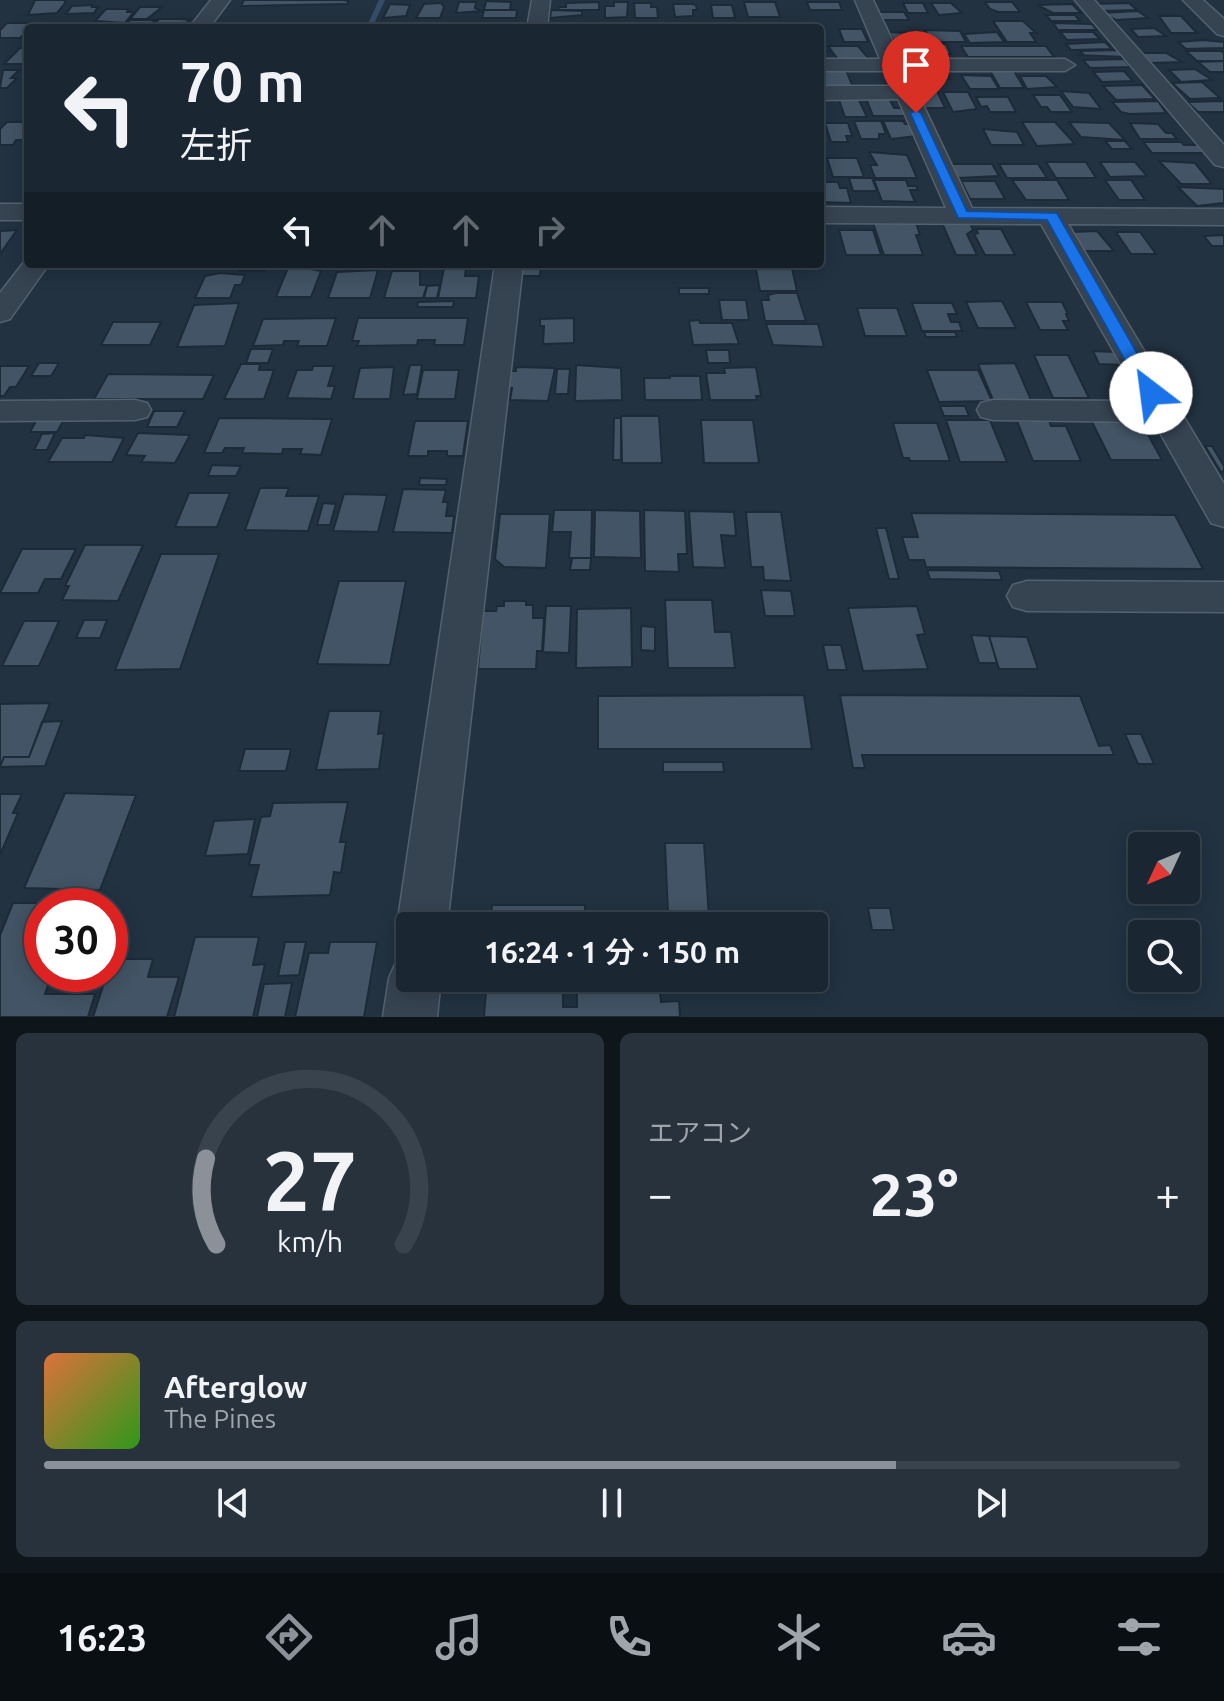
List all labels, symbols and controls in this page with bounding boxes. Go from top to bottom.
pin [882,31,950,113]
icon: arrive [894,43,938,87]
text: 70 m [180,50,305,113]
icon: left [48,56,152,160]
text: 左折 [180,124,252,165]
icon: left [276,208,320,252]
icon: ahead [360,208,404,252]
icon: ahead [444,208,488,252]
icon: right [528,208,572,252]
position arrow [1109,351,1193,435]
north arrow [1128,832,1200,904]
map controls [1128,832,1200,992]
speed limit sign: 30 [24,888,128,992]
button: search [1128,920,1200,992]
text: 16:24 · 1 分 · 150 m [484,935,740,969]
text: エアコン [648,1118,752,1147]
text: 27 [263,1133,357,1227]
text: 23° [870,1160,958,1227]
text: − [648,1169,673,1218]
text: + [1155,1169,1180,1218]
text: km/h [277,1225,343,1257]
text: Afterglow [164,1370,307,1404]
text: The Pines [164,1404,276,1433]
icon: previous [211,1481,255,1525]
icon: pause [590,1481,634,1525]
icon: next [969,1481,1013,1525]
icon: directions [261,1609,317,1665]
icon: music [431,1609,487,1665]
icon: phone [601,1609,657,1665]
icon: climate [771,1609,827,1665]
icon: car [941,1609,997,1665]
icon: filters [1111,1609,1167,1665]
text: 16:23 [57,1617,147,1658]

